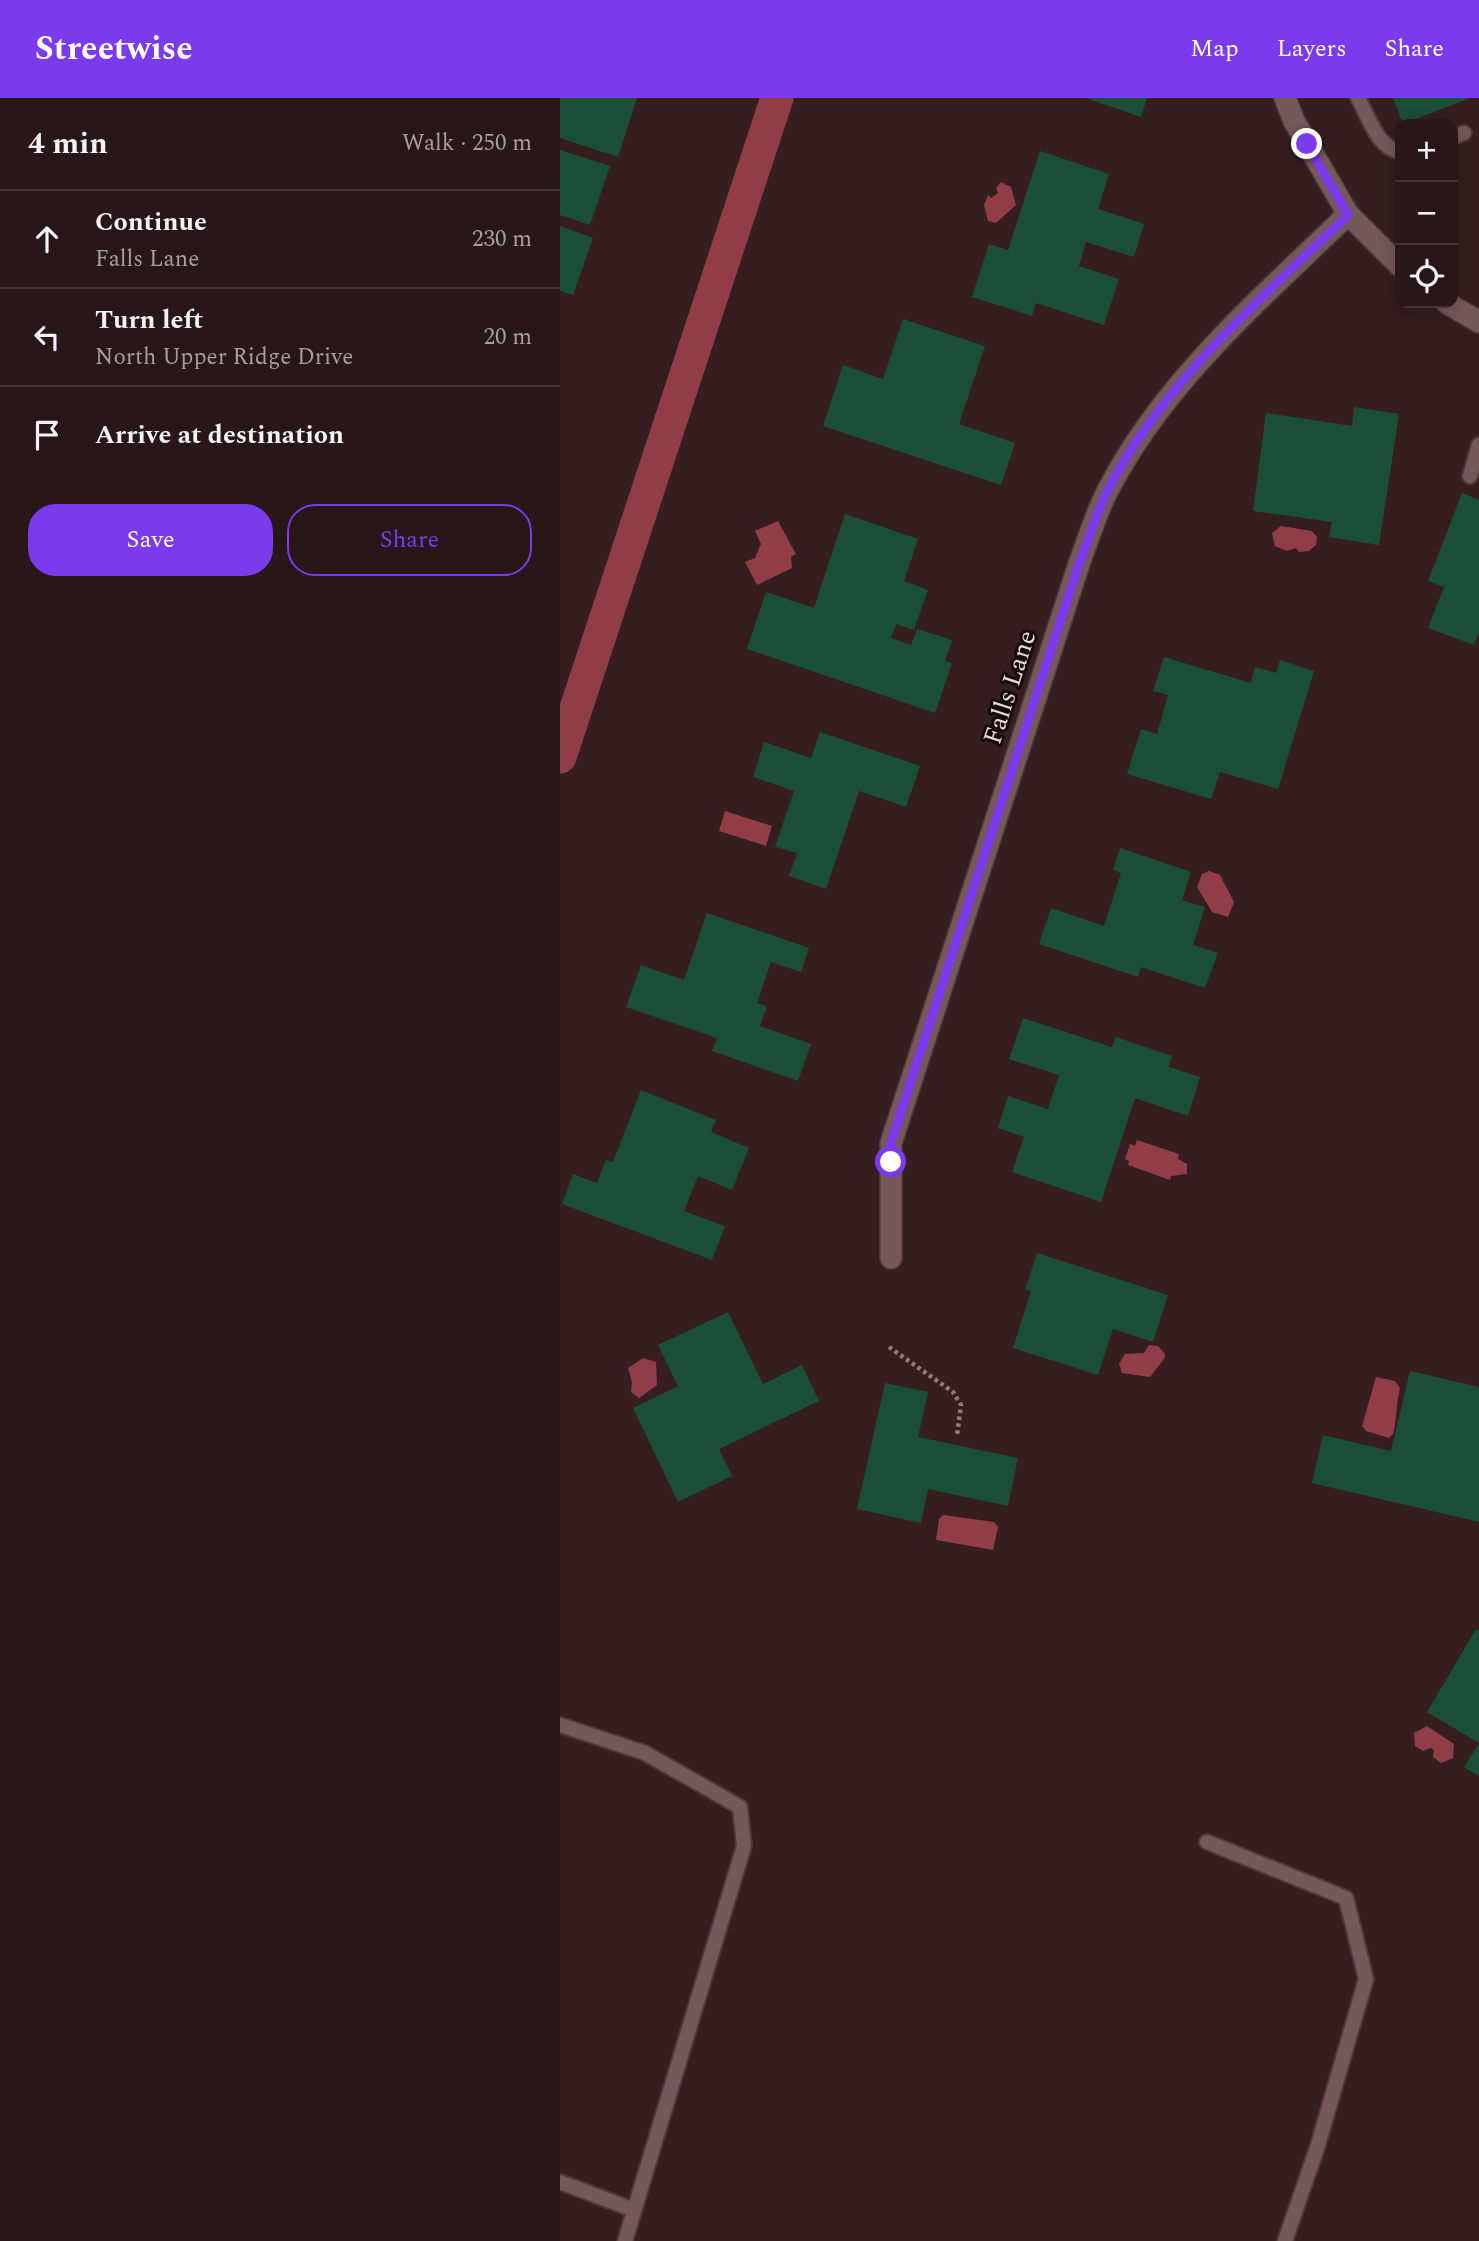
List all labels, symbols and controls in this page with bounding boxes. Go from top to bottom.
text: Streetwise [35,24,193,74]
text: Map [1190,31,1239,67]
text: Layers [1277,31,1347,67]
text: Share [1385,31,1444,67]
map controls [1395,119,1458,308]
button: + [1395,119,1458,182]
text: 4 min [28,121,108,167]
text: Walk · 250 m [402,126,532,161]
route end [1291,128,1322,159]
button: − [1395,182,1458,245]
text: Continue [95,202,207,242]
icon: ahead [28,220,66,258]
text: 230 m [472,222,532,257]
text: Falls Lane [95,242,199,277]
button: locate [1395,245,1458,308]
text: Turn left [95,300,203,340]
icon: left [28,318,66,356]
text: 20 m [483,320,532,355]
text: North Upper Ridge Drive [95,340,353,375]
text: Arrive at destination [95,415,344,455]
icon: arrive [28,416,66,454]
button: Save [28,504,273,576]
button: Share [287,504,532,576]
street label: Falls Lane [973,625,1047,750]
route start [875,1146,906,1177]

